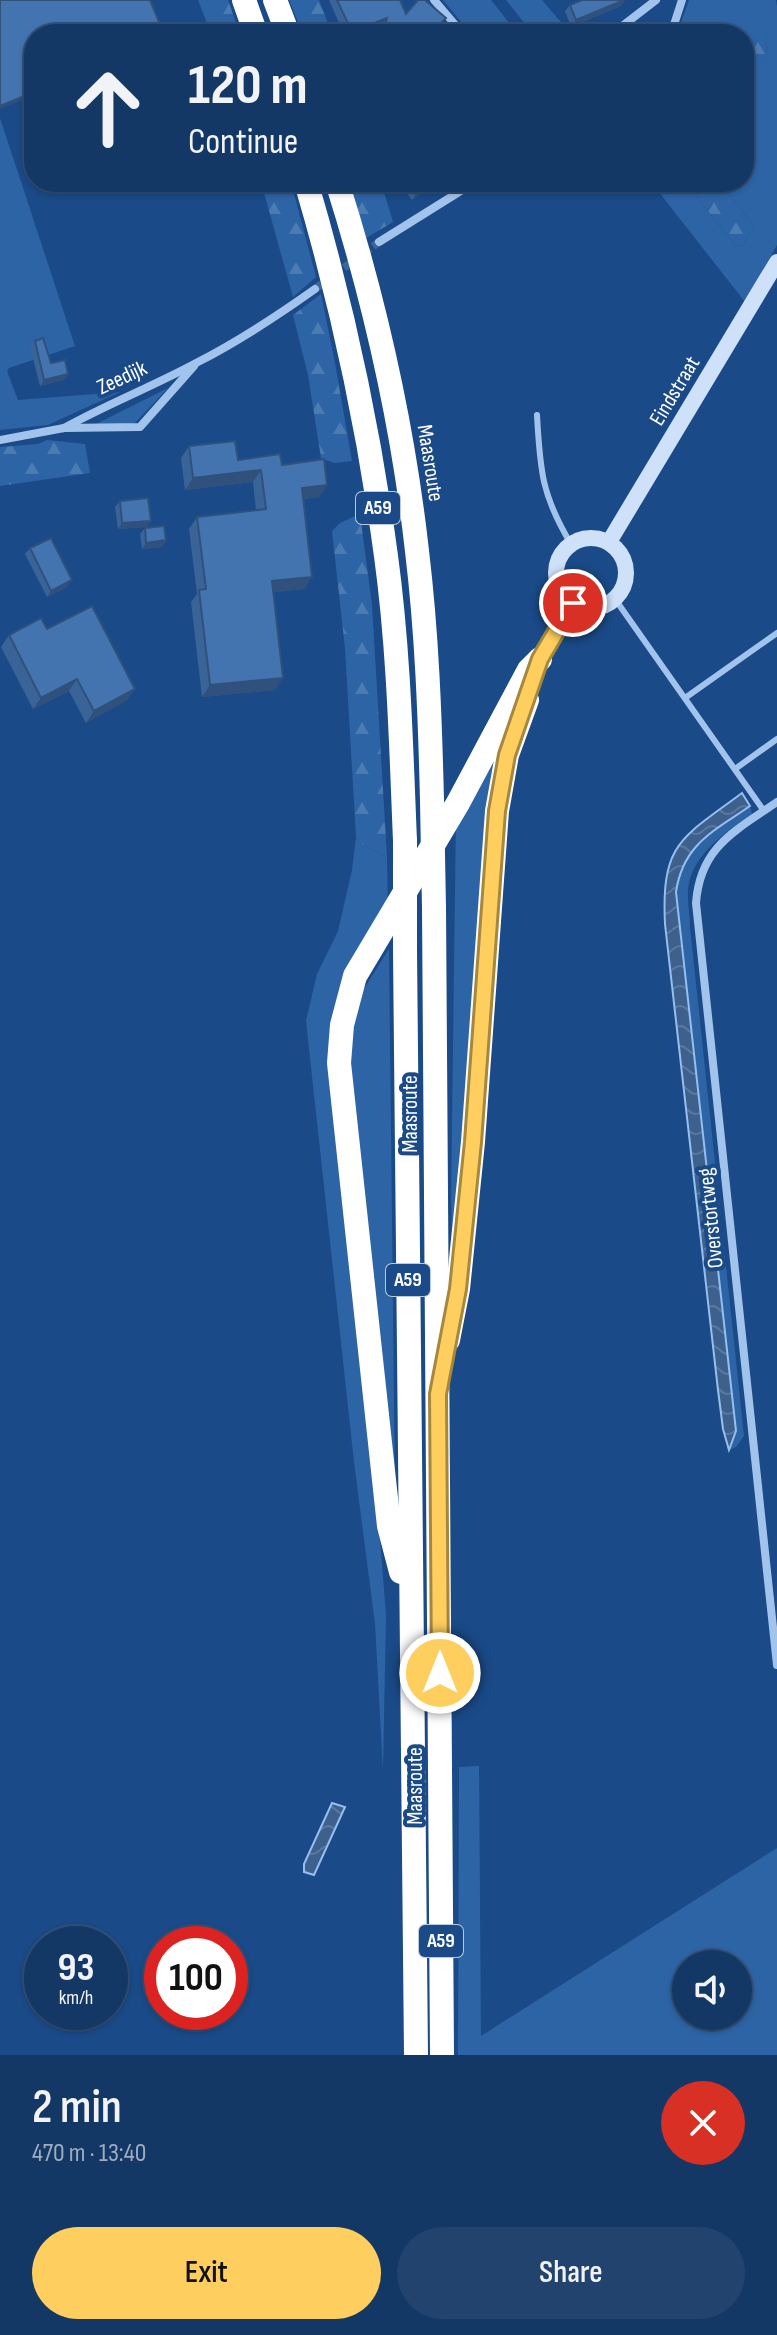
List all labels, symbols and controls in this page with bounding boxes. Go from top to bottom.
text: 120 m [188,53,308,120]
icon: ahead [56,56,160,160]
text: Continue [188,121,298,164]
street label: Eindstraat [644,351,706,431]
street label: Zeedijk [93,355,152,401]
street label: Maasroute [411,423,449,503]
road number: A59 [356,492,400,524]
pin [539,569,607,637]
icon: arrive [551,581,595,625]
street label: Maasroute [397,1075,424,1153]
street label: Overstortweg [692,1166,730,1270]
road number: A59 [386,1264,430,1296]
position arrow [398,1631,482,1715]
street label: Maasroute [402,1747,429,1825]
road number: A59 [419,1925,463,1957]
speed limit sign: 100 [144,1926,248,2030]
text: 93 [58,1944,94,1992]
map controls [672,1950,752,2030]
button: sound [672,1950,752,2030]
text: km/h [59,1986,93,2010]
text: 2 min [32,2079,122,2136]
button: close [661,2081,745,2165]
text: 470 m · 13:40 [32,2138,146,2169]
button: Exit [32,2227,381,2319]
button: Share [397,2227,745,2319]

